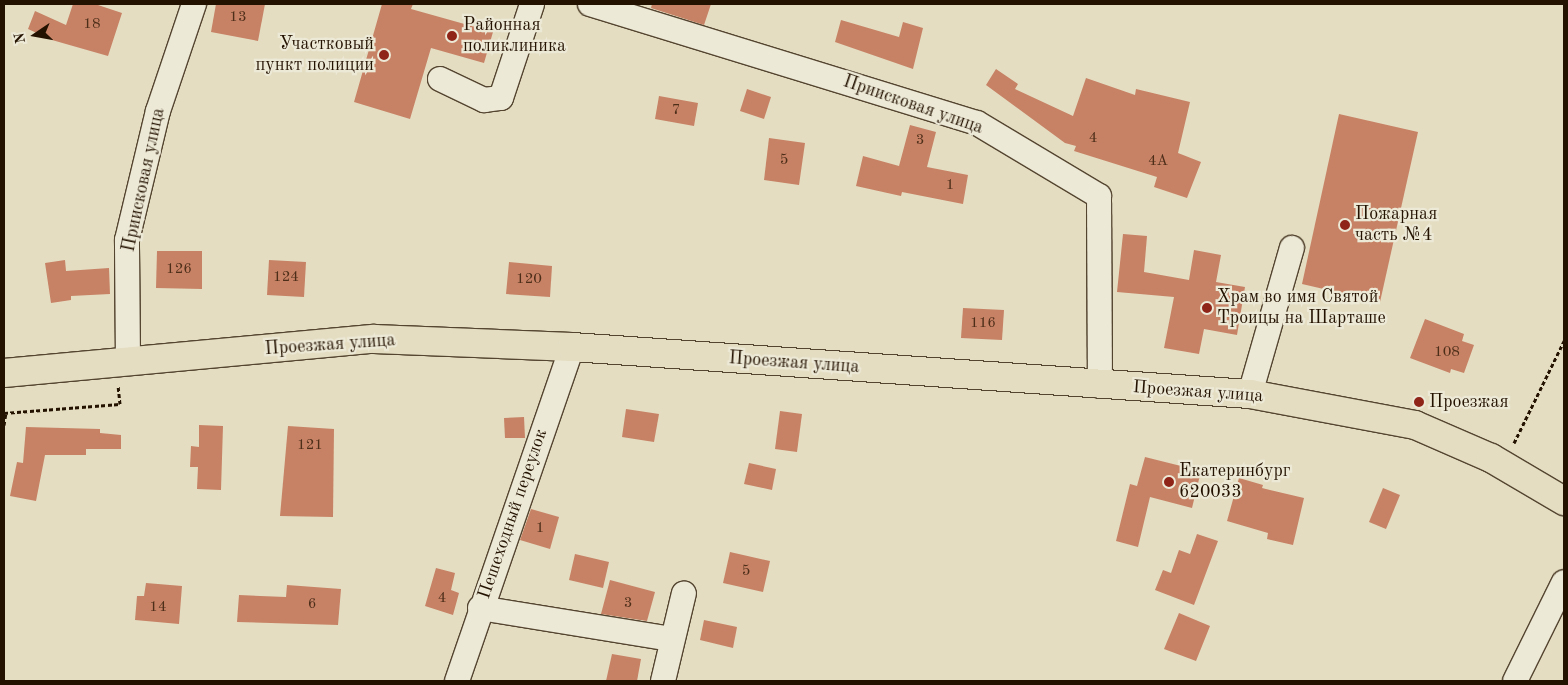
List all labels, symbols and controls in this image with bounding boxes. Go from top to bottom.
house number: 13 [229,9,247,27]
north arrow [10,10,60,60]
place label: Районная поликлиника [463,15,566,58]
house number: 18 [83,16,101,34]
marker: Районная поликлиника [445,29,459,43]
text: N [12,31,28,45]
place label: Участковый пункт полиции [255,34,374,76]
marker: Участковый пункт полиции [378,49,390,61]
street label: Приисковая улица [840,71,986,139]
house number: 7 [672,102,680,120]
street label: Приисковая улица [118,106,170,254]
house number: 4 [1089,130,1097,148]
house number: 3 [916,132,924,150]
house number: 5 [780,152,788,170]
house number: 4А [1148,153,1168,171]
house number: 1 [946,177,954,195]
place label: Пожарная часть №4 [1355,204,1437,246]
marker: Пожарная часть №4 [1339,219,1351,231]
house number: 126 [166,261,192,279]
house number: 124 [273,269,299,287]
house number: 120 [516,271,542,289]
place label: Храм во имя Святой Троицы на Шарташе [1217,287,1386,330]
marker: Храм во имя Святой Троицы на Шарташе [1201,302,1213,314]
house number: 116 [970,315,996,333]
street label: Проезжая улица [264,330,396,360]
house number: 108 [1434,344,1460,362]
street label: Проезжая улица [728,348,860,378]
street label: Проезжая улица [1132,377,1264,407]
place label: Проезжая [1429,391,1509,413]
marker: Проезжая [1413,396,1425,408]
street label: Пешеходный переулок [474,426,552,602]
house number: 121 [297,437,323,455]
place label: Екатеринбург 620033 [1179,461,1291,504]
marker: Екатеринбург 620033 [1163,476,1175,488]
house number: 1 [536,520,544,538]
house number: 5 [742,563,750,581]
house number: 4 [438,590,446,608]
house number: 3 [624,595,632,613]
house number: 6 [308,596,316,614]
house number: 14 [149,599,167,617]

